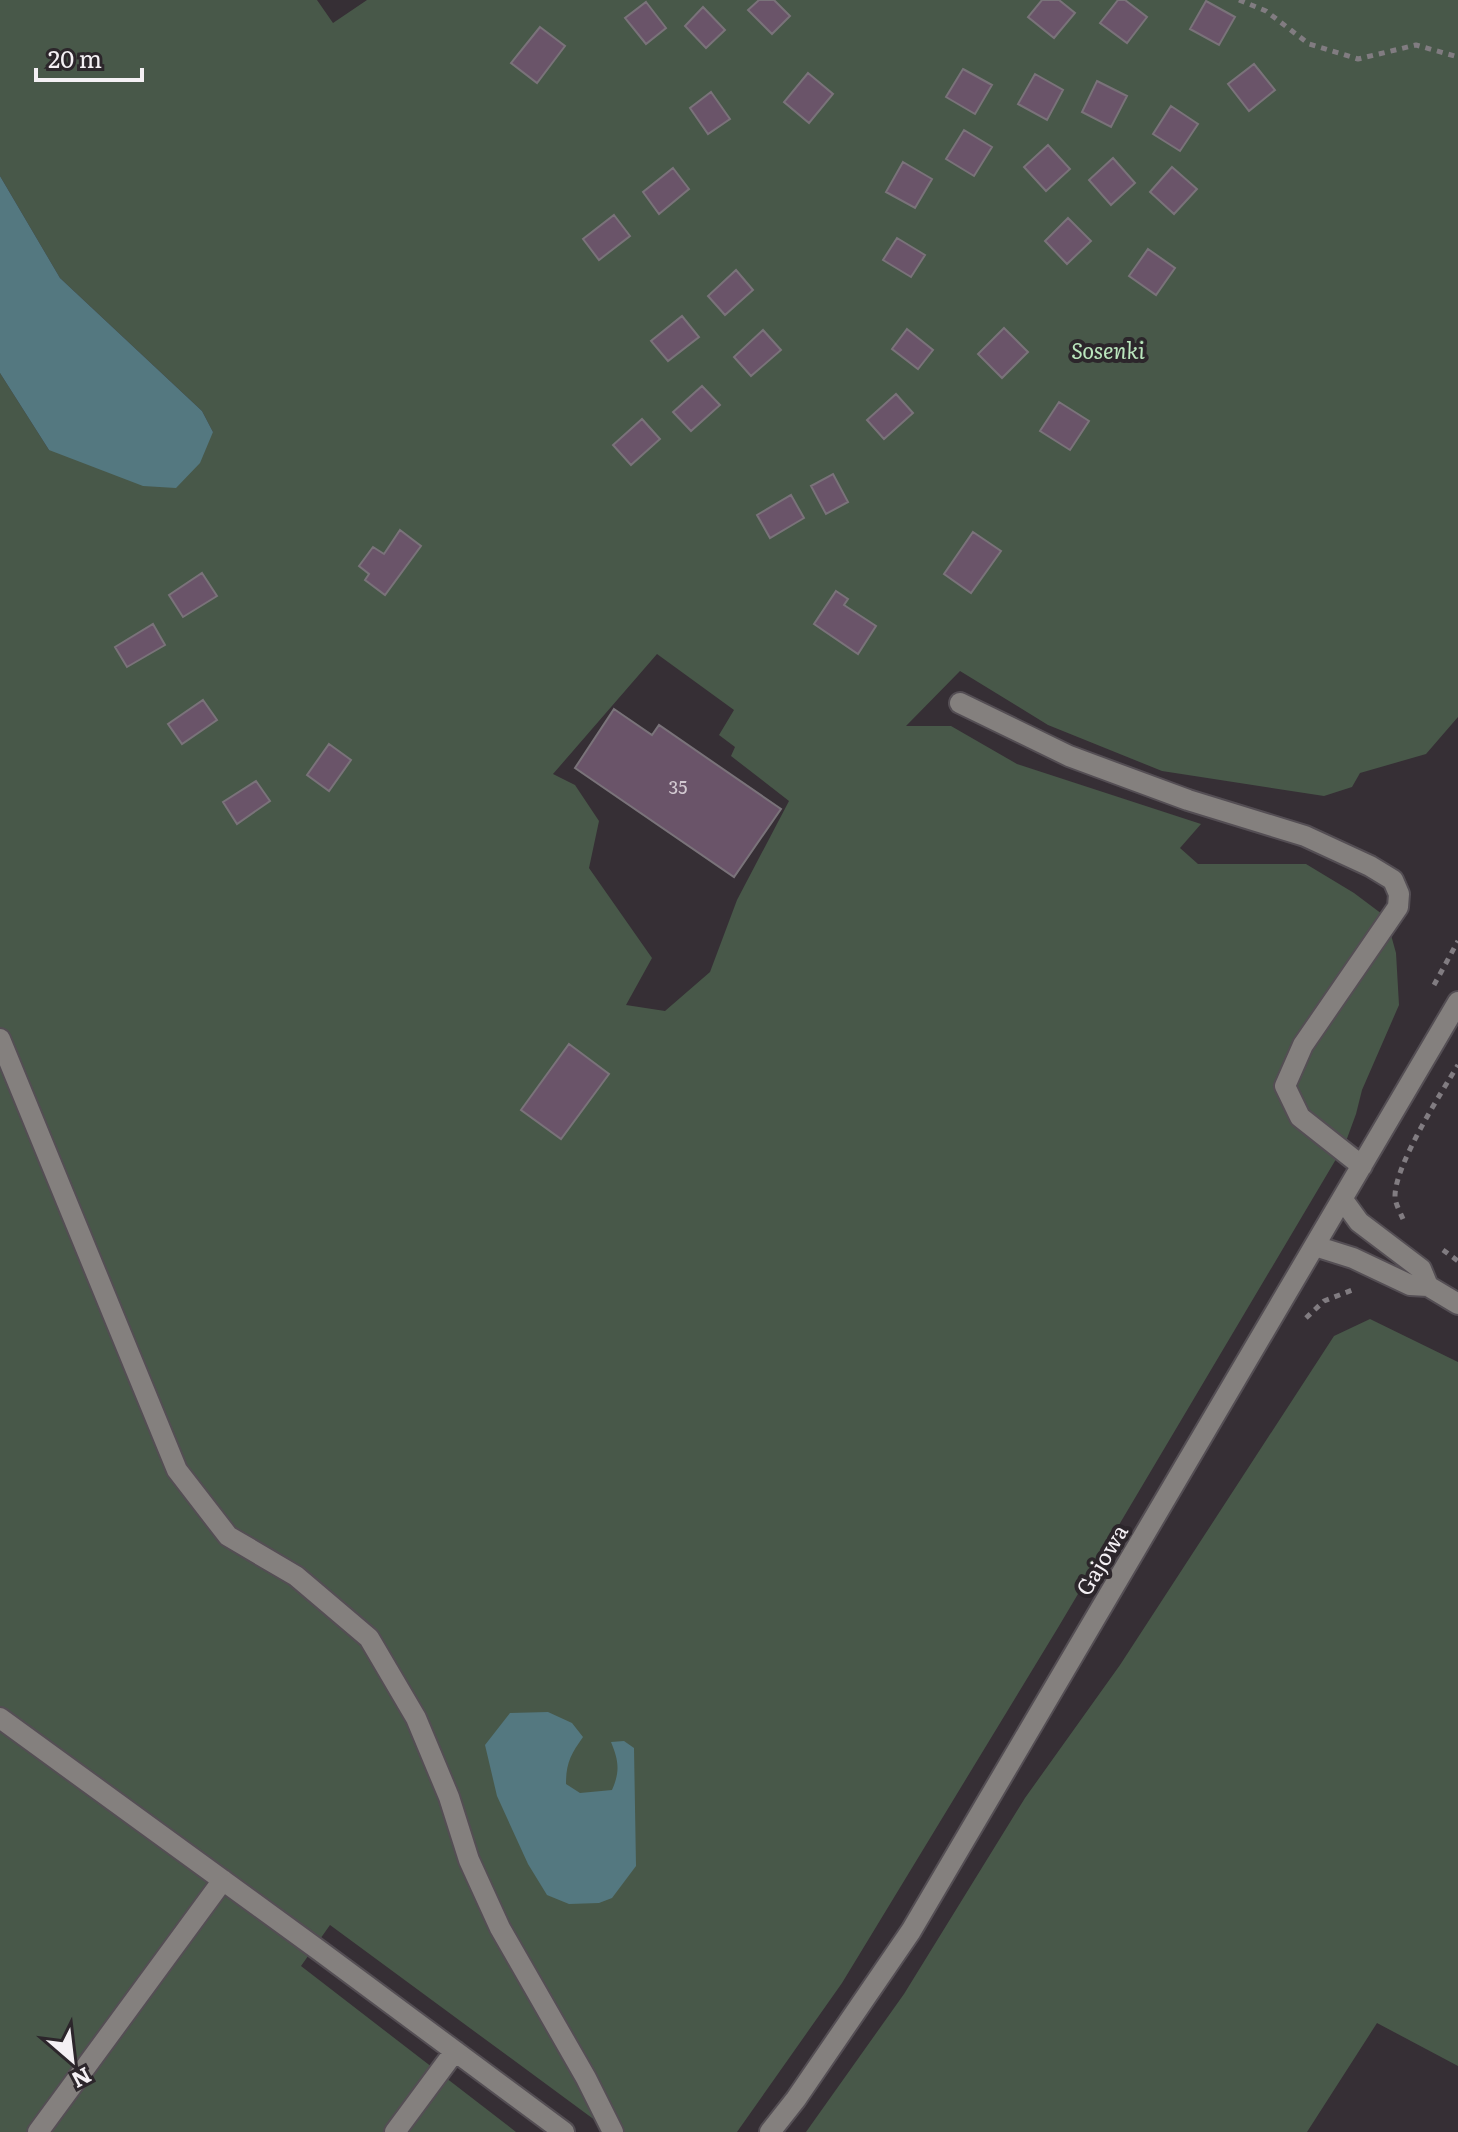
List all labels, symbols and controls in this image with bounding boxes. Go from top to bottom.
scale bar [36,32,142,82]
text: 20 m [48,40,102,75]
park label: Sosenki [1071,333,1145,366]
house number: 35 [669,773,687,800]
street label: Gajowa [1066,1517,1135,1601]
north arrow [32,2020,112,2100]
text: N [66,2060,98,2098]

